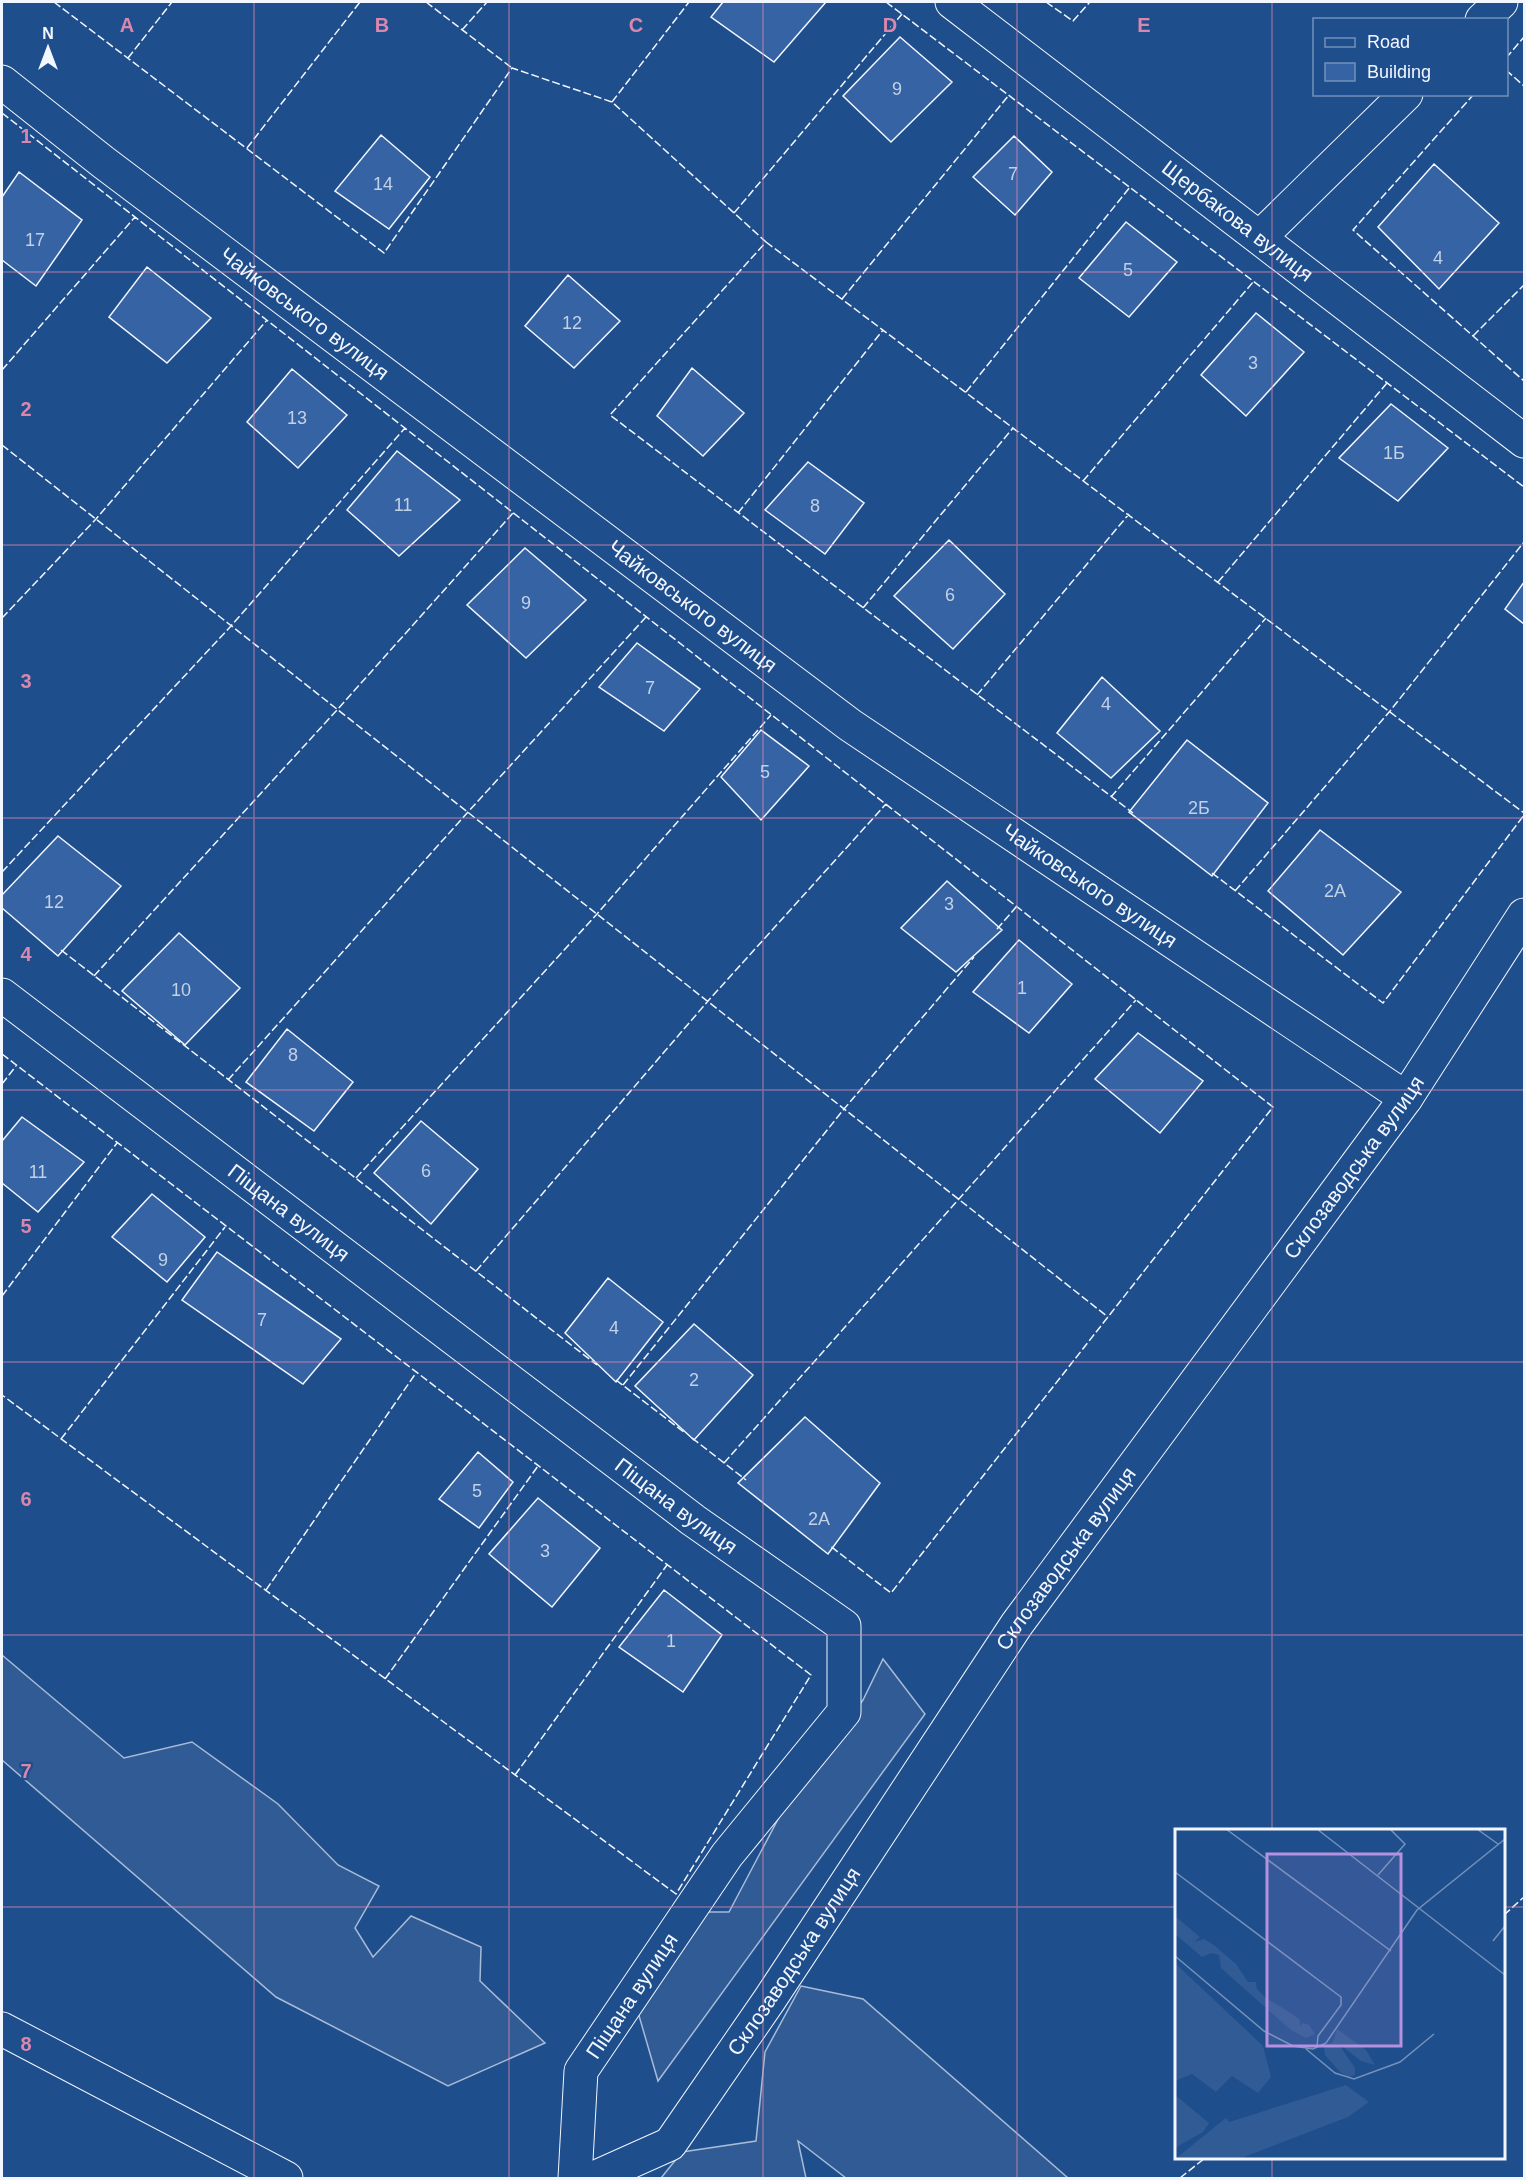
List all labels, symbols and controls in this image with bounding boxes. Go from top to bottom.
text: A [120,14,134,36]
text: B [375,14,389,36]
text: C [629,14,643,36]
text: D [883,14,897,36]
text: E [1137,14,1151,36]
north arrow [18,18,78,78]
legend [1313,18,1508,96]
text: N [42,25,54,42]
text: Road [1367,32,1410,52]
text: Building [1367,62,1431,82]
house number: 9 [892,79,902,99]
text: 1 [20,125,32,147]
street label: Щербакова вулиця [1158,156,1318,286]
house number: 7 [1008,164,1018,184]
house number: 14 [373,174,393,194]
house number: 17 [25,230,45,250]
street label: Чайковського вулиця [216,243,393,384]
house number: 4 [1433,248,1443,268]
house number: 5 [1123,260,1133,280]
house number: 12 [562,313,582,333]
house number: 3 [1248,353,1258,373]
text: 2 [20,398,32,420]
house number: 13 [287,408,307,428]
house number: 1Б [1383,443,1405,463]
house number: 11 [394,495,412,515]
house number: 8 [810,496,820,516]
street label: Чайковського вулиця [604,535,782,677]
house number: 6 [945,585,955,605]
house number: 9 [521,593,531,613]
text: 3 [20,670,32,692]
house number: 7 [645,678,655,698]
house number: 4 [1101,694,1111,714]
house number: 5 [760,762,770,782]
house number: 2Б [1188,798,1210,818]
street label: Чайковського вулиця [999,819,1182,952]
house number: 2А [1324,881,1346,901]
house number: 12 [44,892,64,912]
house number: 3 [944,894,954,914]
text: 4 [20,943,32,965]
house number: 1 [1017,978,1027,998]
house number: 10 [171,980,191,1000]
house number: 8 [288,1045,298,1065]
street label: Склозаводська вулиця [1279,1071,1428,1263]
street label: Піщана вулиця [224,1159,354,1266]
house number: 6 [421,1161,431,1181]
house number: 11 [29,1162,47,1182]
text: 5 [20,1215,32,1237]
house number: 9 [158,1250,168,1270]
house number: 7 [257,1310,267,1330]
house number: 4 [609,1318,619,1338]
house number: 2 [689,1370,699,1390]
street label: Піщана вулиця [611,1453,742,1558]
street label: Склозаводська вулиця [991,1462,1140,1654]
house number: 5 [472,1481,482,1501]
text: 6 [20,1488,32,1510]
house number: 2А [808,1509,830,1529]
house number: 3 [540,1541,550,1561]
house number: 1 [666,1631,676,1651]
text: 7 [20,1760,32,1782]
inset map [1175,1829,1505,2159]
street label: Склозаводська вулиця [723,1863,865,2060]
street label: Піщана вулиця [581,1929,682,2063]
text: 8 [20,2033,32,2055]

